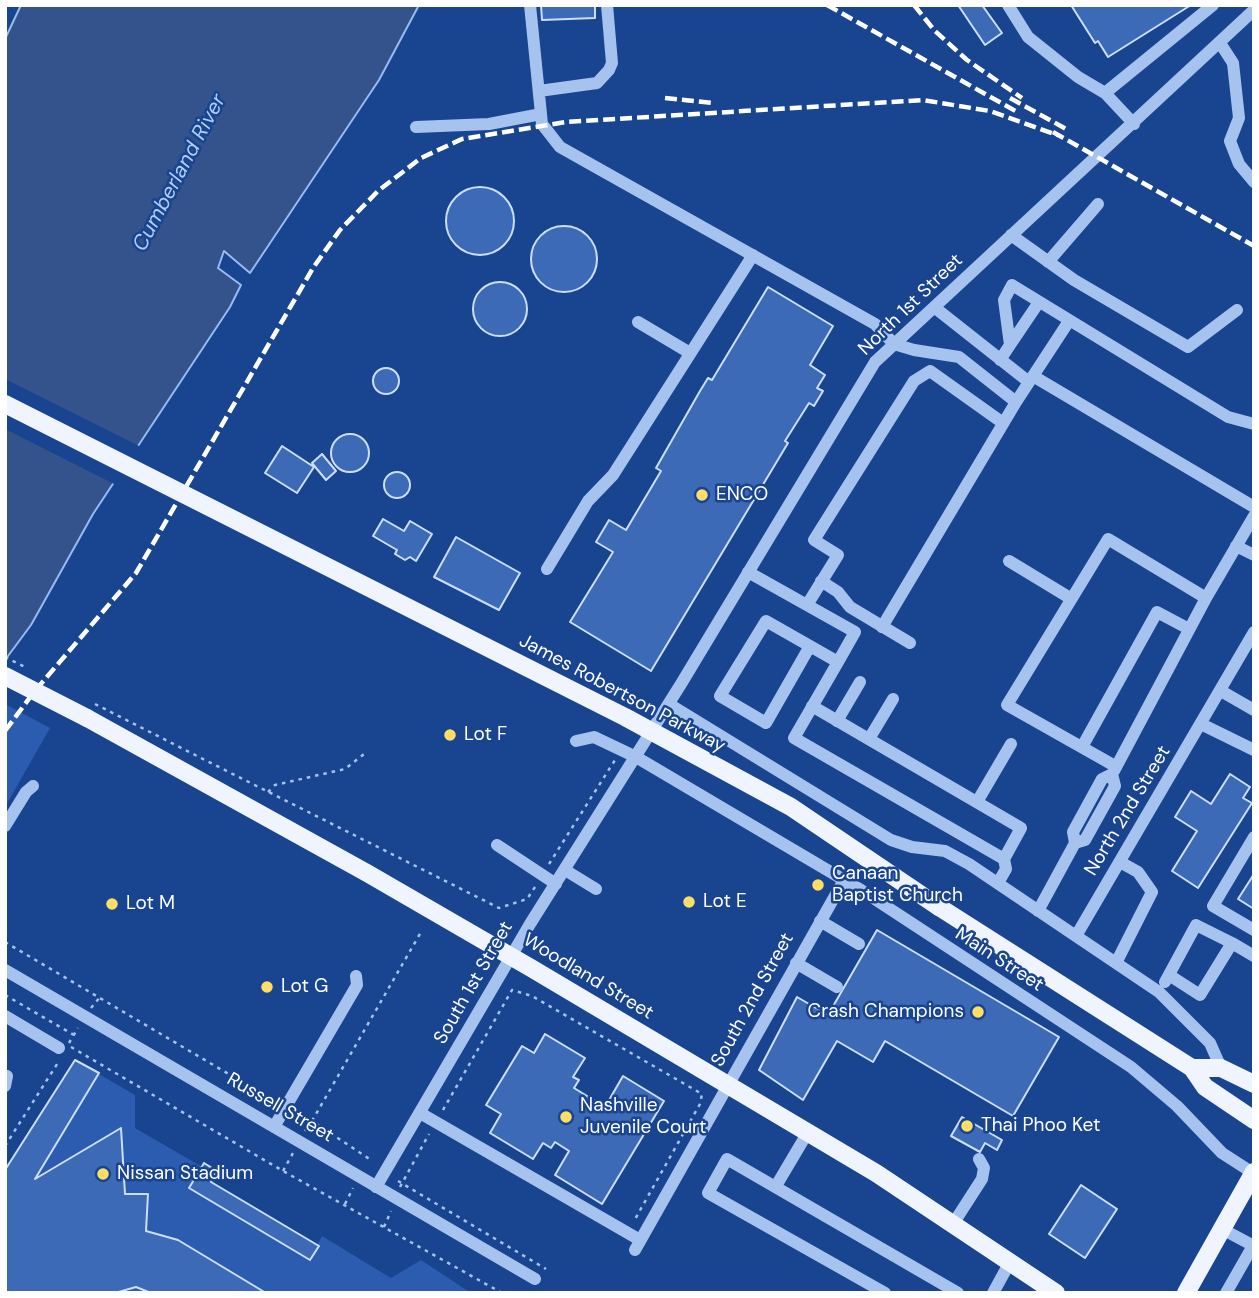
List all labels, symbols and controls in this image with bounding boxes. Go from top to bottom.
water label: Cumberland River [128,90,232,256]
street label: North 1st Street [854,249,968,361]
place label: ENCO [716,484,768,506]
marker: ENCO [694,487,710,503]
street label: James Robertson Parkway [515,630,729,758]
place label: Lot F [464,724,507,746]
marker: Lot F [442,727,458,743]
street label: North 2nd Street [1080,742,1176,880]
place label: Canaan Baptist Church [832,863,963,907]
marker: Canaan Baptist Church [810,877,826,893]
place label: Lot E [703,891,747,913]
place label: Lot M [126,893,175,915]
marker: Lot E [681,894,697,910]
marker: Lot M [104,896,120,912]
street label: South 1st Street [430,918,518,1048]
street label: Main Street [951,923,1047,997]
street label: Woodland Street [519,929,657,1025]
street label: South 2nd Street [707,929,799,1071]
place label: Lot G [281,976,328,998]
marker: Lot G [259,979,275,995]
place label: Crash Champions [808,1001,964,1023]
marker: Crash Champions [970,1004,986,1020]
street label: Russell Street [223,1068,337,1148]
place label: Nashville Juvenile Court [580,1095,707,1139]
marker: Nashville Juvenile Court [558,1109,574,1125]
place label: Thai Phoo Ket [981,1115,1100,1137]
marker: Thai Phoo Ket [959,1118,975,1134]
place label: Nissan Stadium [117,1163,253,1185]
marker: Nissan Stadium [95,1166,111,1182]

